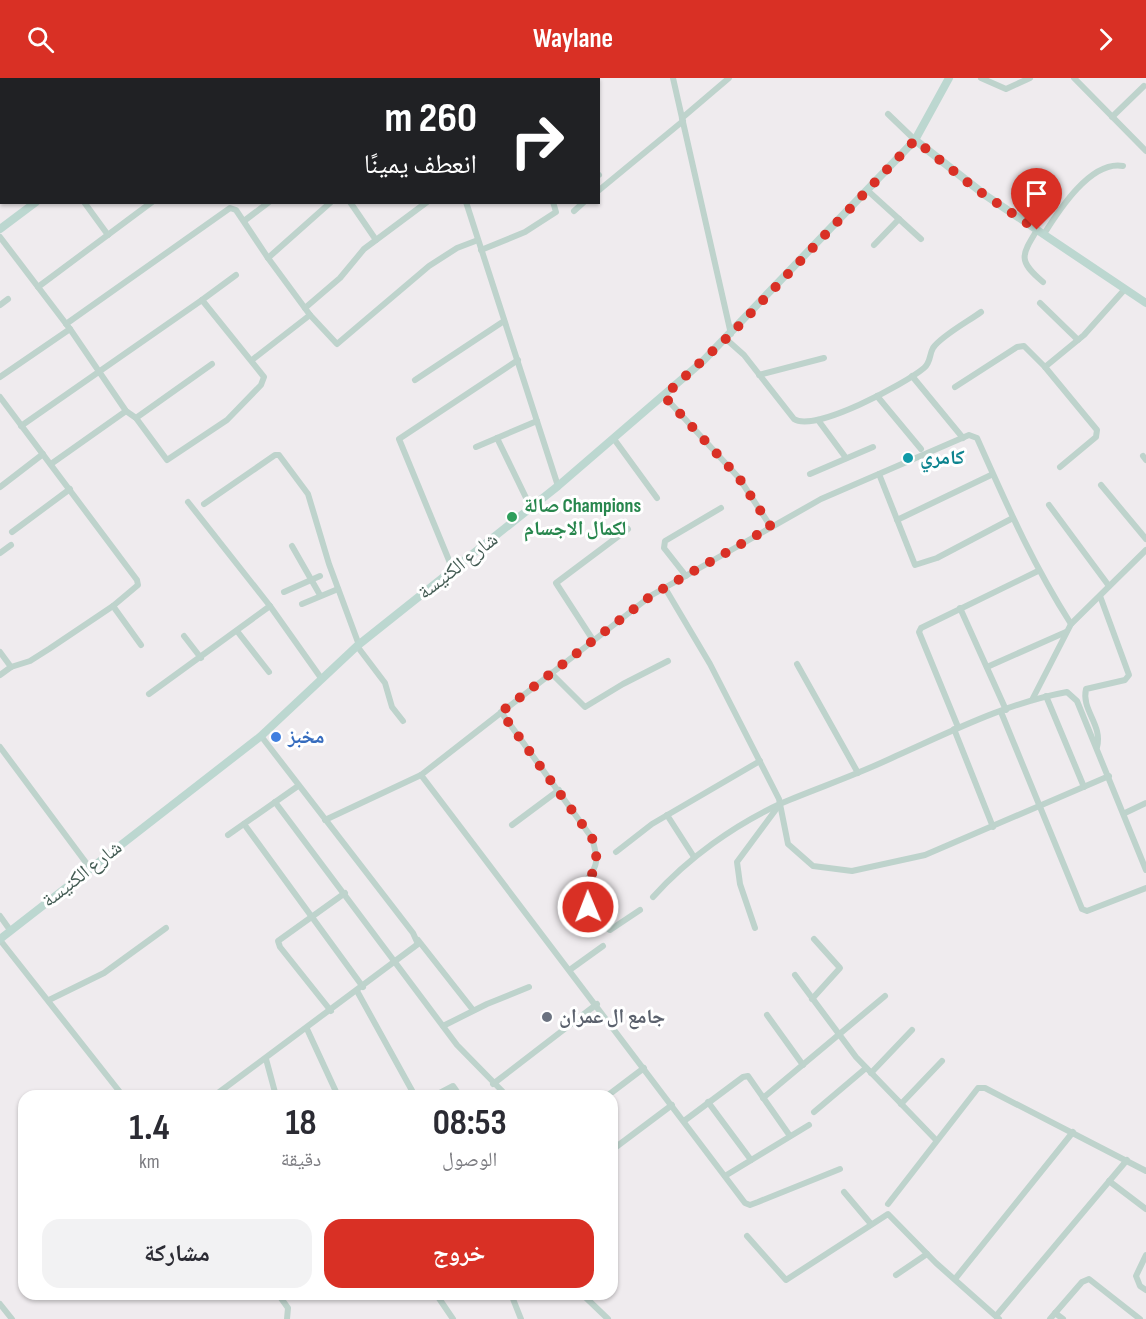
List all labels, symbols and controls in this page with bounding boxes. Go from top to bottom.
icon: search [24,23,57,56]
text: Waylane [533,23,613,55]
icon: forward [1089,23,1122,56]
text: 260 m [384,93,477,144]
icon: right [498,102,576,180]
text: انعطف يمينًا [364,149,477,181]
pin [1011,168,1062,230]
icon: arrive [1020,177,1053,210]
place label: كامري [920,446,965,473]
marker: كامري [901,451,915,465]
place label: صالة Champions لكمال الاجسام [524,494,641,542]
marker: صالة Champions لكمال الاجسام [505,510,519,524]
street label: شارع الكنيسة [413,527,503,605]
place label: مخبز [287,725,324,749]
marker: مخبز [269,730,283,744]
street label: شارع الكنيسة [37,835,127,913]
position arrow [556,875,620,939]
place label: جامع ال عمران [559,1005,665,1030]
marker: جامع ال عمران [540,1010,554,1024]
text: 18 [285,1102,317,1145]
text: 08:53 [433,1102,507,1145]
text: 1.4 [129,1107,169,1150]
text: دقيقة [281,1148,321,1172]
text: الوصول [442,1148,497,1172]
text: km [139,1150,160,1174]
button: مشاركة [42,1219,312,1288]
button: خروج [324,1219,594,1288]

